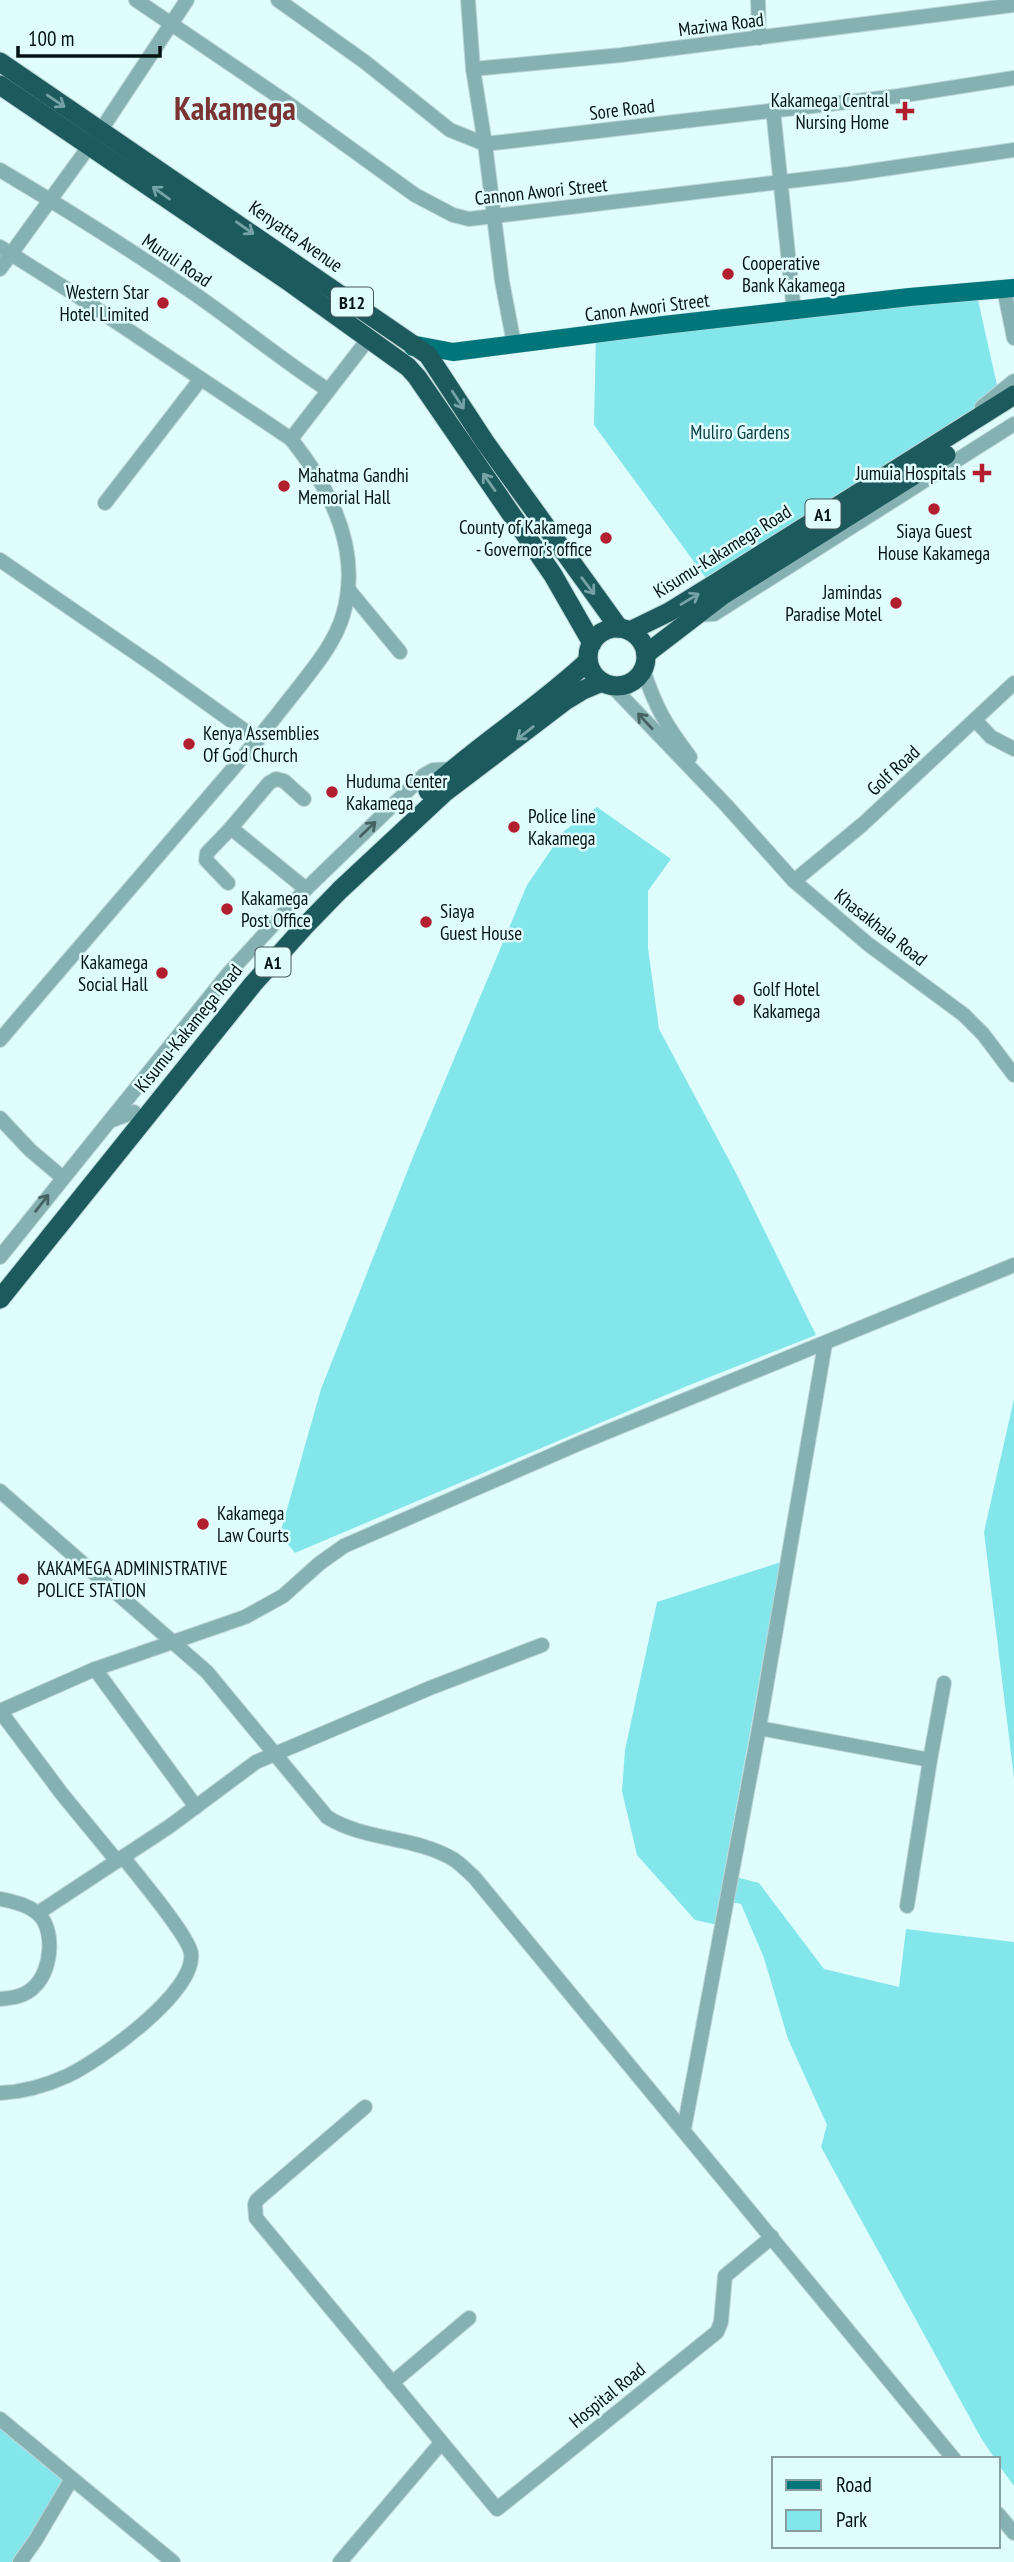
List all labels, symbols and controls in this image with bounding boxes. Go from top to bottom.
street label: Maziwa Road [677,7,765,41]
scale bar [18,14,159,58]
text: 100 m [28,25,74,52]
district label: Kakamega [174,86,296,129]
place label: Kakamega Central Nursing Home [771,88,890,134]
street label: Sore Road [588,93,656,125]
one-way arrow [46,94,65,108]
marker: Kakamega Central Nursing Home [895,101,915,121]
street label: Cannon Awori Street [473,172,609,210]
one-way arrow [152,186,171,200]
street label: Kenyatta Avenue [244,195,348,277]
one-way arrow [235,221,254,235]
street label: Muruli Road [138,228,216,292]
place label: Cooperative Bank Kakamega [742,251,845,297]
marker: Cooperative Bank Kakamega [720,266,736,282]
place label: Western Star Hotel Limited [60,280,150,326]
street label: Canon Awori Street [583,287,711,327]
road number: B12 [331,288,373,316]
marker: Western Star Hotel Limited [155,295,171,311]
one-way arrow [451,389,465,409]
park label: Muliro Gardens [690,420,790,444]
place label: Jumuia Hospitals [855,461,966,485]
place label: Mahatma Gandhi Memorial Hall [298,463,409,509]
marker: Jumuia Hospitals [972,463,992,483]
one-way arrow [482,473,496,492]
marker: Mahatma Gandhi Memorial Hall [276,478,292,494]
street label: Kisumu-Kakamega Road [649,499,795,603]
road number: A1 [806,500,840,528]
marker: Siaya Guest House Kakamega [926,501,942,517]
place label: County of Kakamega - Governor's office [459,515,592,561]
place label: Siaya Guest House Kakamega [878,519,990,565]
marker: County of Kakamega - Governor's office [598,530,614,546]
one-way arrow [581,576,595,595]
place label: Jamindas Paradise Motel [785,580,883,626]
one-way arrow [679,592,699,606]
marker: Jamindas Paradise Motel [888,595,904,611]
one-way arrow [636,713,653,730]
place label: Kenya Assemblies Of God Church [203,721,319,767]
one-way arrow [516,725,535,740]
marker: Kenya Assemblies Of God Church [181,736,197,752]
street label: Golf Road [862,740,924,800]
place label: Huduma Center Kakamega [346,769,448,815]
marker: Huduma Center Kakamega [324,784,340,800]
place label: Police line Kakamega [528,804,596,850]
marker: Police line Kakamega [506,819,522,835]
one-way arrow [359,820,376,837]
street label: Khasakhala Road [830,883,932,971]
place label: Kakamega Post Office [241,886,311,932]
place label: Siaya Guest House [440,899,522,945]
marker: Kakamega Post Office [219,901,235,917]
marker: Siaya Guest House [418,914,434,930]
road number: A1 [256,947,290,976]
place label: Kakamega Social Hall [78,950,149,996]
street label: Kisumu-Kakamega Road [129,959,247,1097]
marker: Kakamega Social Hall [154,965,170,981]
place label: Golf Hotel Kakamega [753,977,820,1023]
marker: Golf Hotel Kakamega [731,992,747,1008]
one-way arrow [35,1195,50,1213]
place label: Kakamega Law Courts [217,1501,289,1547]
marker: Kakamega Law Courts [195,1516,211,1532]
place label: KAKAMEGA ADMINISTRATIVE POLICE STATION [37,1556,228,1602]
marker: KAKAMEGA ADMINISTRATIVE POLICE STATION [15,1571,31,1587]
street label: Hospital Road [564,2357,650,2433]
legend [772,2457,1000,2548]
text: Road [836,2471,872,2498]
text: Park [836,2506,867,2533]

